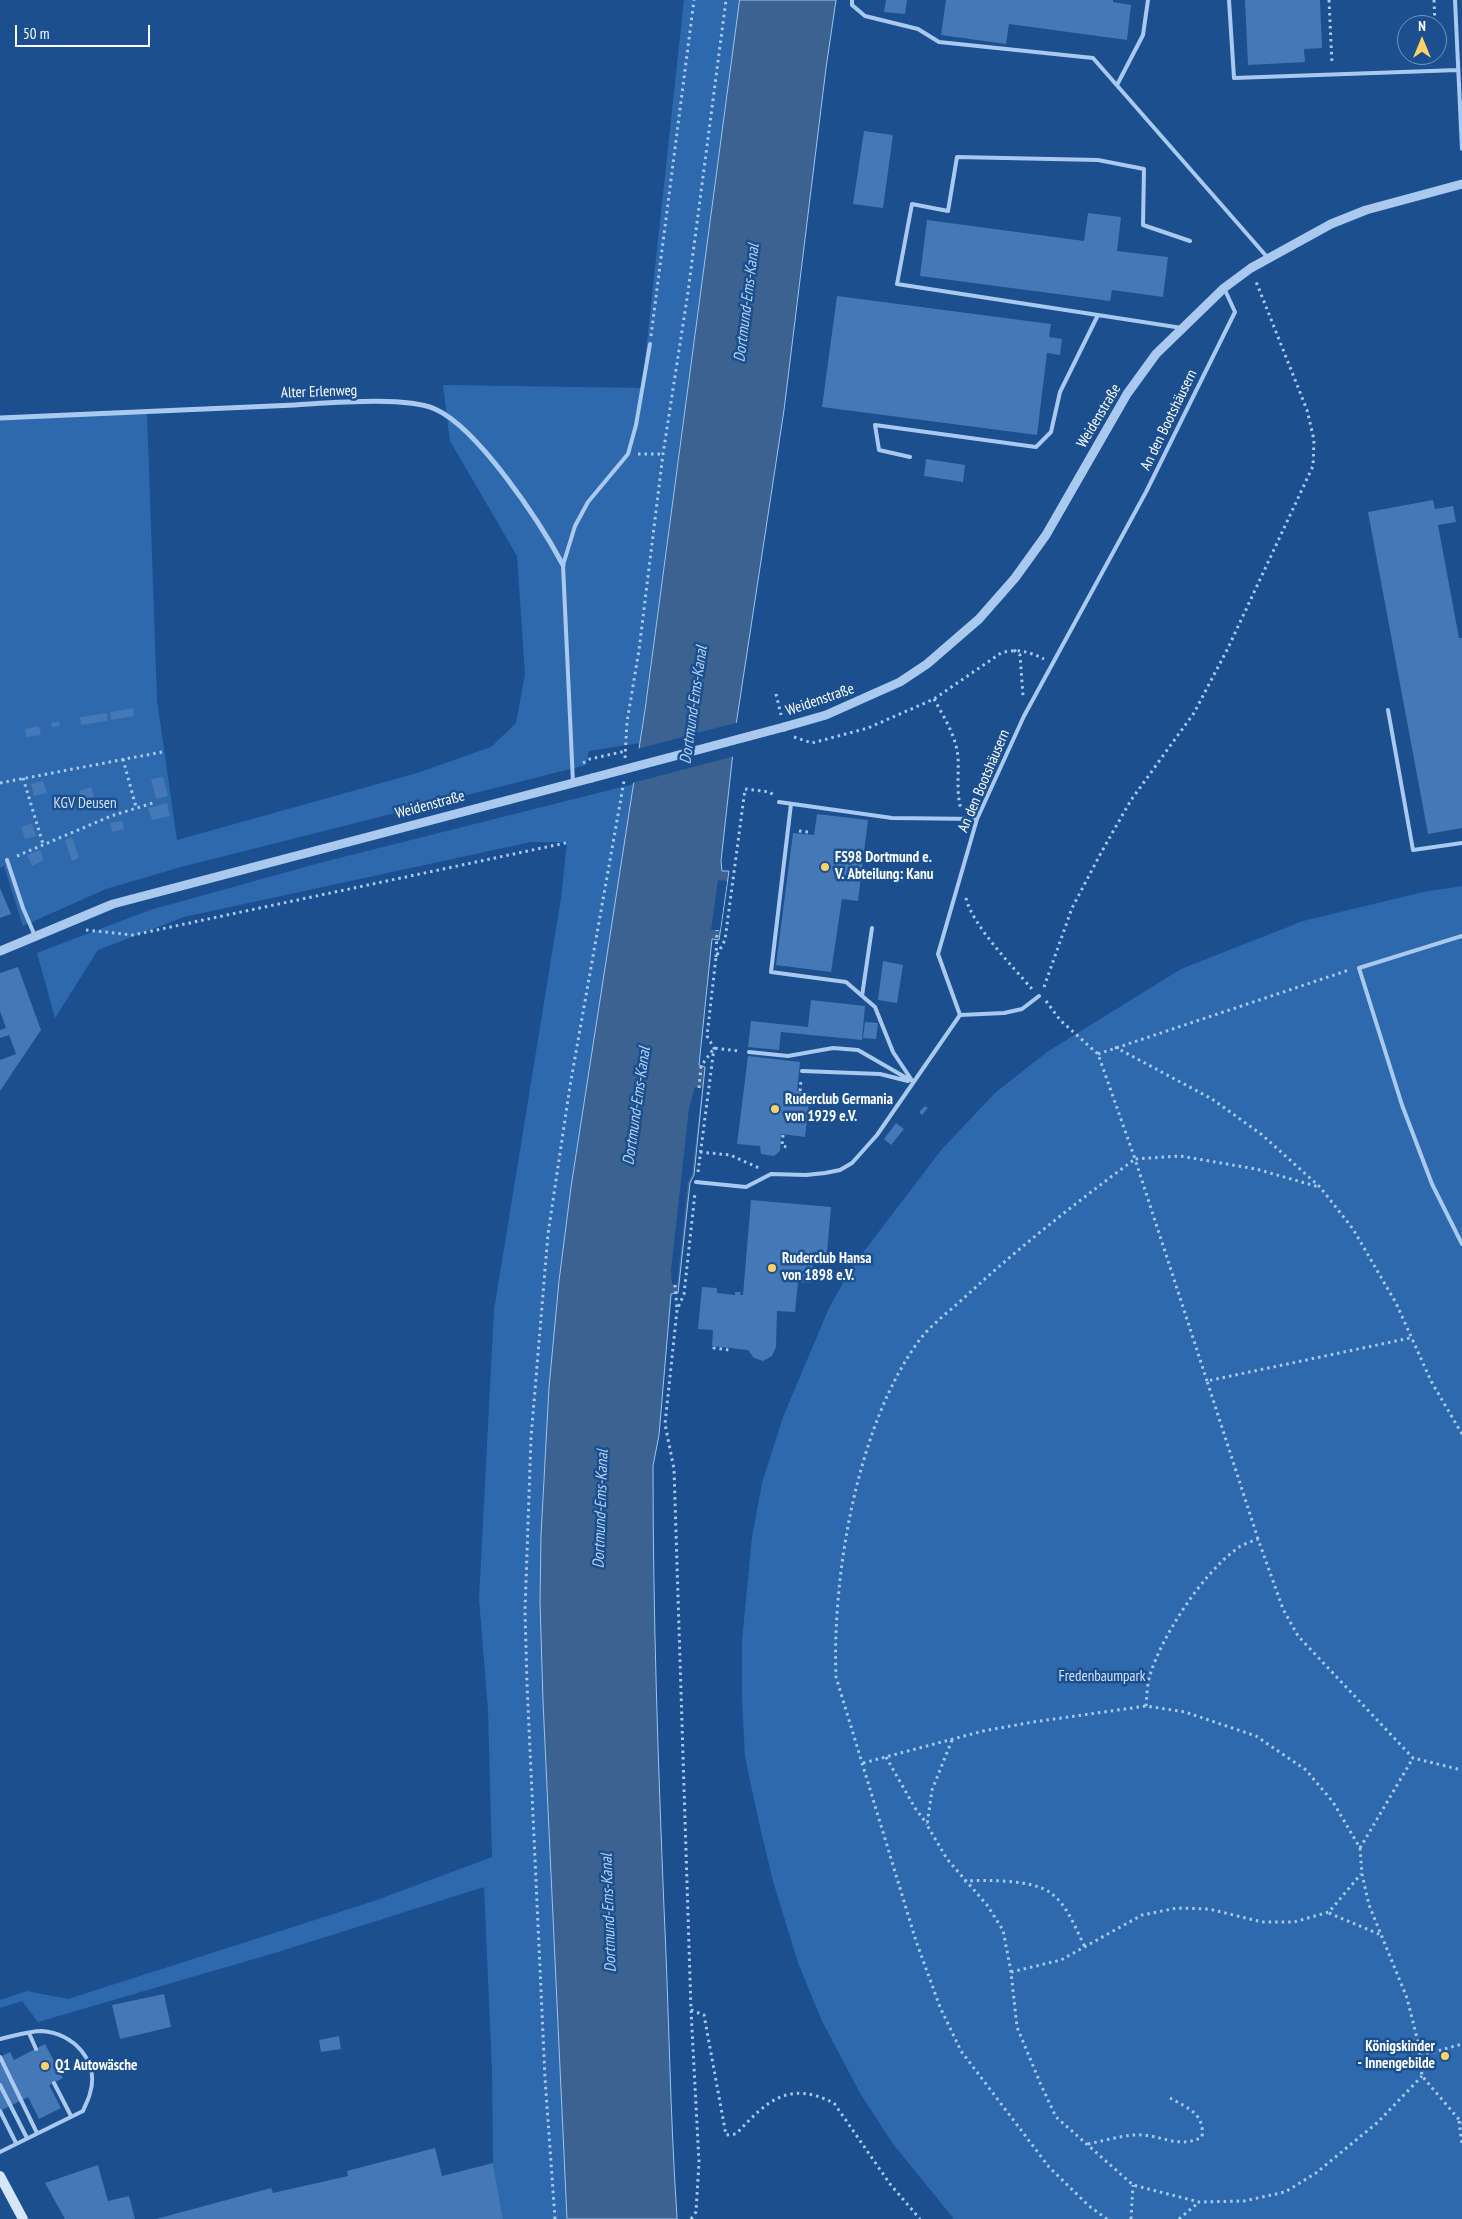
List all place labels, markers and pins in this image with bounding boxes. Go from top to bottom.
place label: FS98 Dortmund e. V. Abteilung: Kanu [835,849,933,884]
marker: FS98 Dortmund e. V. Abteilung: Kanu [819,861,831,873]
place label: Ruderclub Germania von 1929 e.V. [785,1091,893,1126]
marker: Ruderclub Germania von 1929 e.V. [769,1103,781,1115]
place label: Ruderclub Hansa von 1898 e.V. [782,1250,871,1285]
marker: Ruderclub Hansa von 1898 e.V. [766,1262,778,1274]
place label: Königskinder - Innengebilde [1357,2038,1435,2073]
marker: Königskinder - Innengebilde [1439,2050,1451,2062]
place label: Q1 Autowäsche [55,2057,137,2075]
marker: Q1 Autowäsche [39,2060,51,2072]

